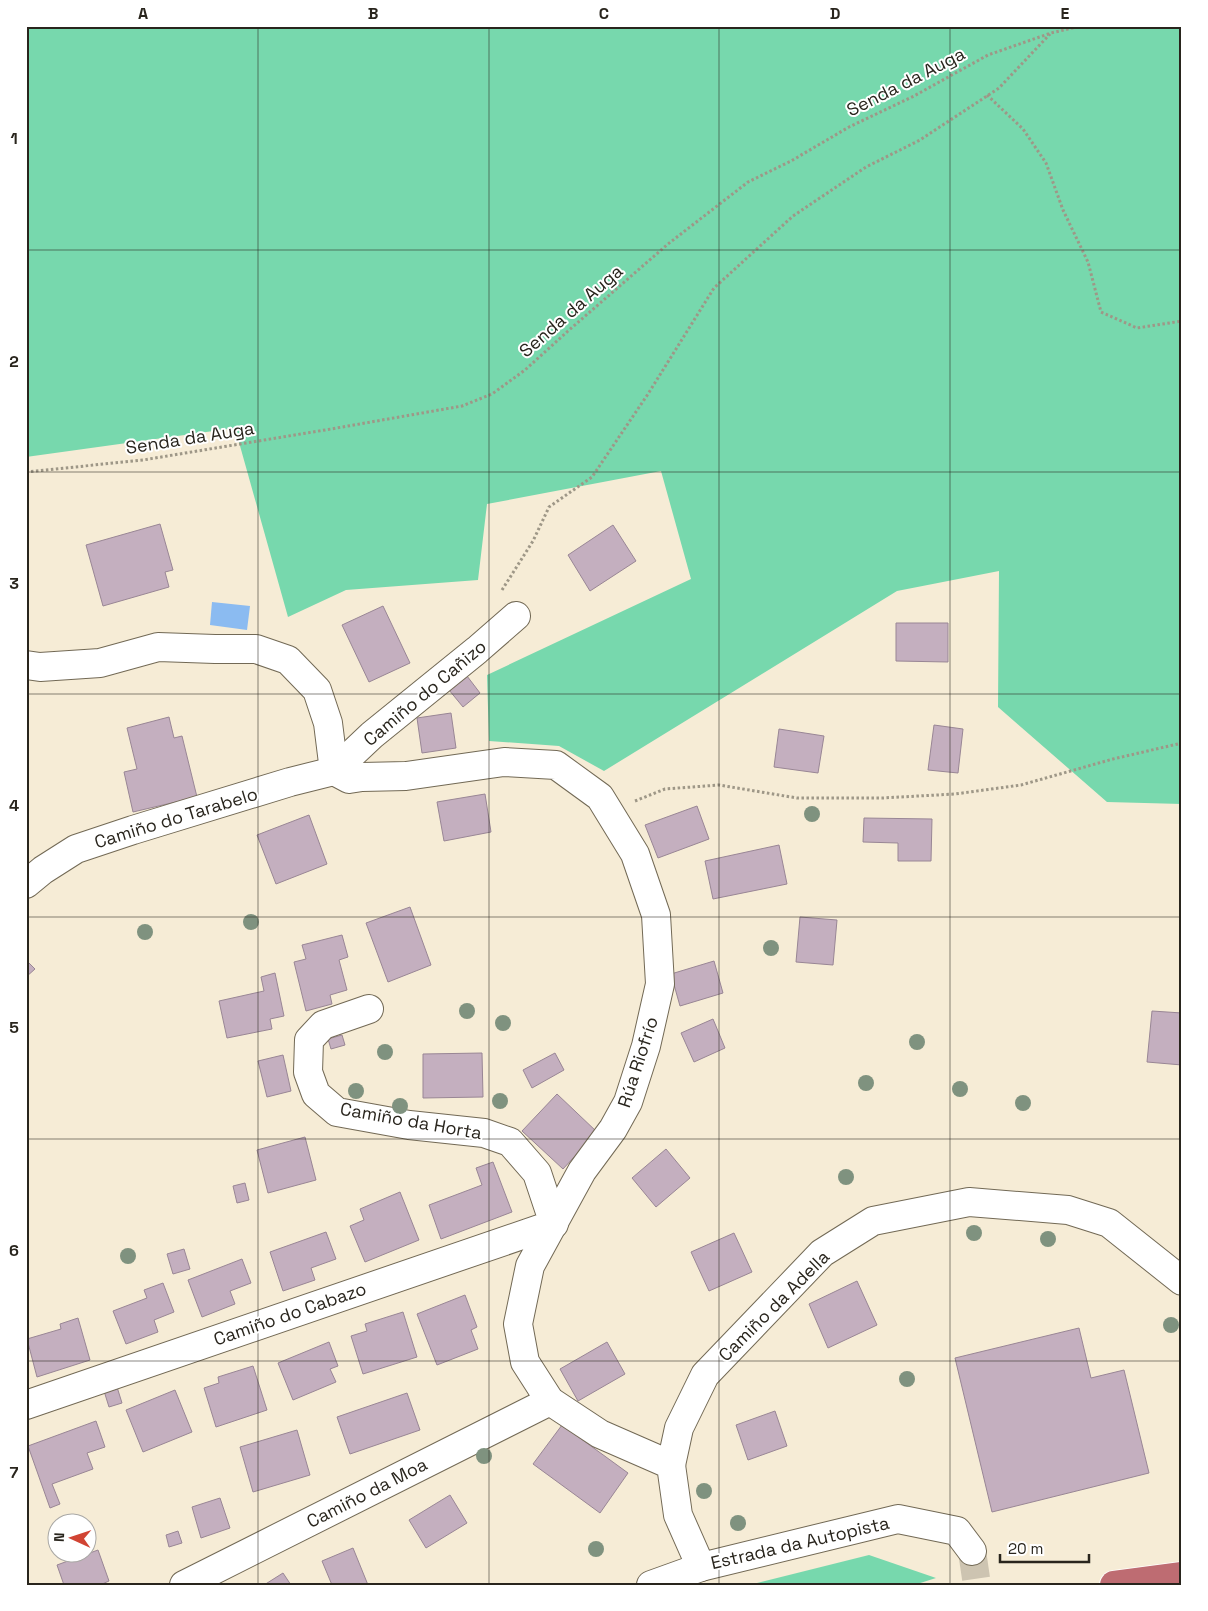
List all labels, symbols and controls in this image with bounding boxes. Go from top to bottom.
text: A [138,3,148,24]
text: B [368,3,378,24]
text: C [599,3,609,24]
text: D [830,3,840,24]
text: E [1061,3,1070,24]
street label: Senda da Auga [843,42,969,121]
text: 1 [10,128,18,149]
street label: Senda da Auga [514,259,627,362]
text: 2 [9,351,19,372]
street label: Senda da Auga [124,416,256,459]
text: 3 [9,573,19,594]
street label: Camiño do Cañizo [359,634,491,751]
street label: Camiño do Tarabelo [91,782,260,853]
text: 4 [9,795,19,816]
street label: Rúa Riofrío [612,1014,663,1110]
text: 5 [9,1017,19,1038]
street label: Camiño da Horta [338,1097,484,1144]
text: 6 [9,1240,19,1261]
street label: Camiño da Adella [713,1245,834,1366]
street label: Camiño do Cabazo [210,1277,369,1350]
street label: Camiño da Moa [303,1452,431,1533]
text: 7 [10,1462,19,1483]
street label: Estrada da Autopista [708,1511,891,1574]
north arrow [48,1514,98,1564]
scale bar [1000,1531,1089,1563]
text: N [50,1532,68,1542]
text: 20 m [1008,1539,1043,1558]

